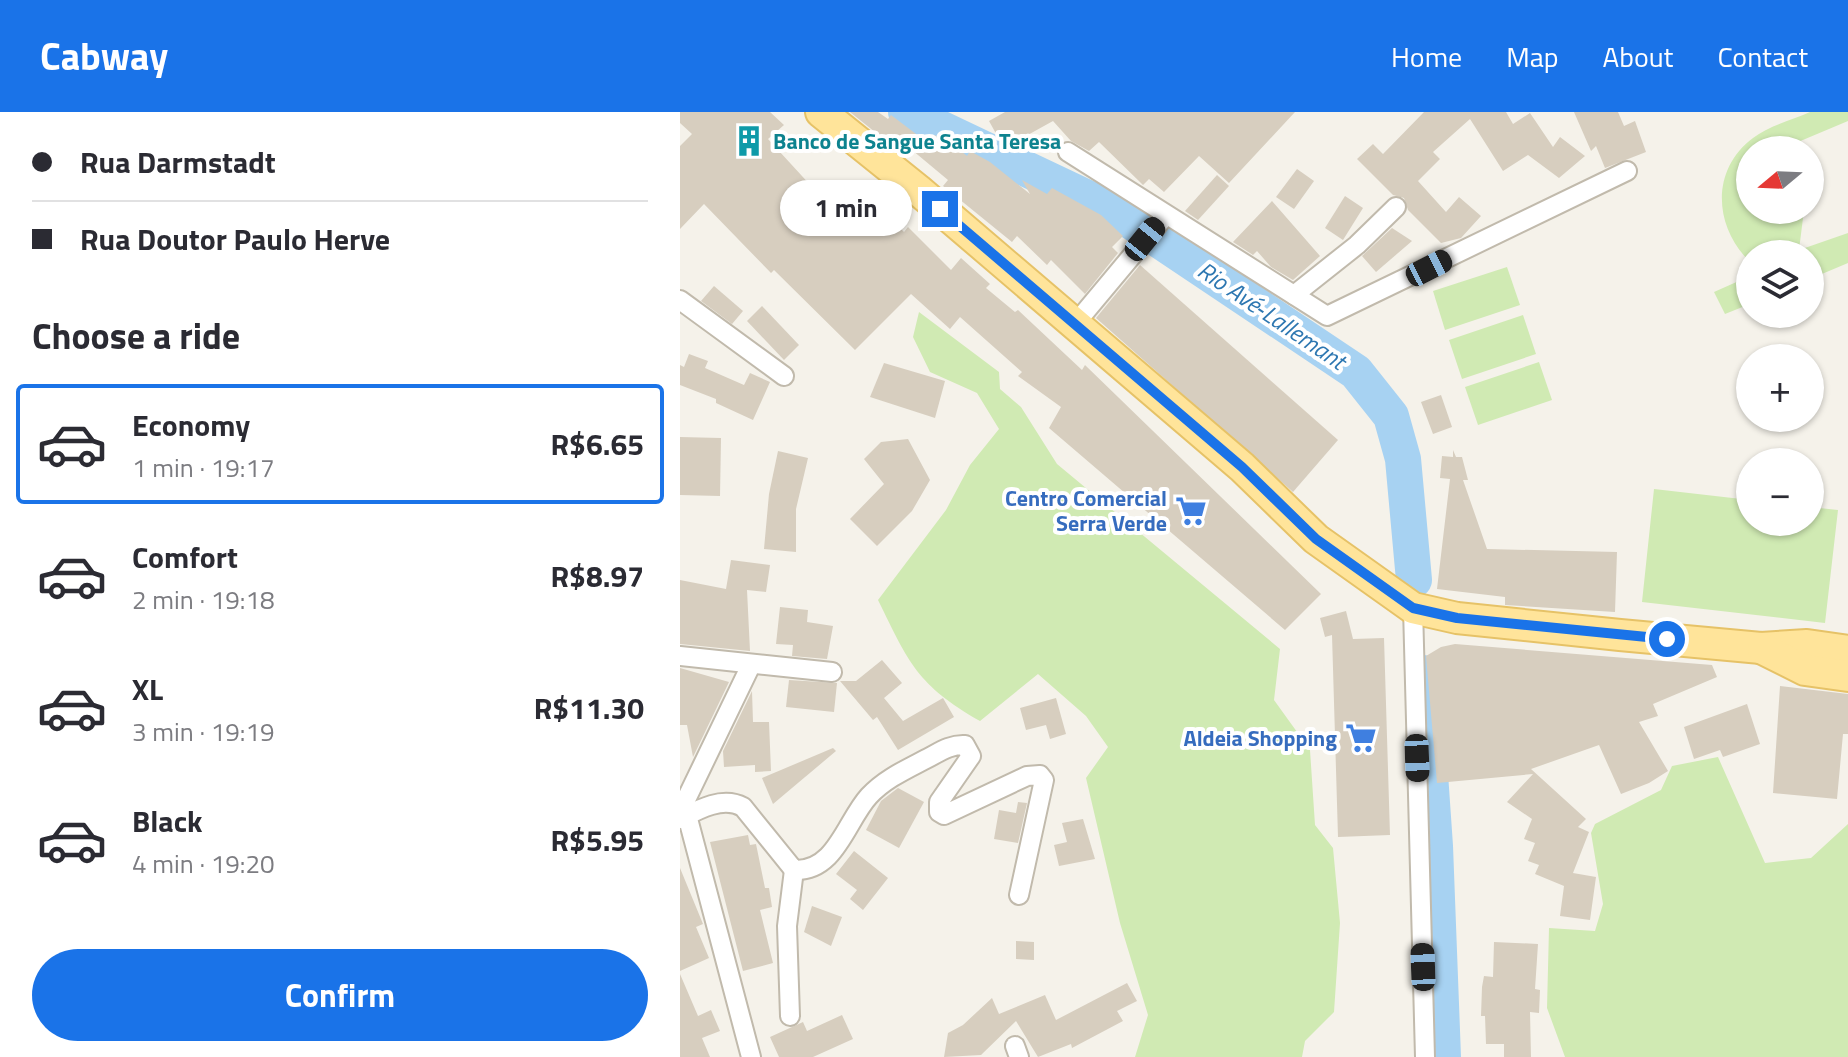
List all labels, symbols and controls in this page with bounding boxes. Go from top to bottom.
text: Cabway [40,27,168,85]
text: Home [1391,35,1462,78]
text: Map [1506,35,1559,78]
text: About [1603,35,1673,78]
text: Contact [1717,35,1808,78]
building icon: Banco de Sangue Santa Teresa [732,124,766,158]
place label: Banco de Sangue Santa Teresa [773,124,1061,158]
north arrow [1736,136,1824,224]
map controls [1736,136,1824,536]
text: Rua Darmstadt [80,139,276,185]
callout: 1 min [780,181,912,237]
text: 1 min [814,188,878,227]
route end [922,191,958,227]
car [1121,213,1169,265]
text: Rua Doutor Paulo Herve [80,216,390,262]
button: layers [1736,240,1824,328]
car [1402,246,1456,290]
water label: Rio Avé‐Lallemant [1191,252,1356,380]
text: Choose a ride [32,308,240,363]
button: + [1736,344,1824,432]
text: Economy [132,402,250,448]
icon: car [36,408,108,480]
text: R$6.65 [551,421,644,467]
text: 1 min · 19:17 [132,448,275,487]
button: − [1736,448,1824,536]
place label: Centro Comercial Serra Verde [1005,481,1167,540]
supermarket icon: Centro Comercial Serra Verde [1174,494,1208,528]
text: Comfort [132,534,238,580]
icon: car [36,540,108,612]
text: R$8.97 [551,553,644,599]
text: 2 min · 19:18 [132,580,275,619]
route start [1649,621,1685,657]
text: XL [132,666,163,712]
icon: car [36,672,108,744]
text: R$11.30 [534,685,644,731]
text: 3 min · 19:19 [132,712,275,751]
place label: Aldeia Shopping [1183,721,1337,755]
supermarket icon: Aldeia Shopping [1344,721,1378,755]
car [1404,734,1430,782]
text: Black [132,798,203,844]
icon: car [36,804,108,876]
text: R$5.95 [551,817,644,863]
text: 4 min · 19:20 [132,844,275,883]
car [1410,943,1436,991]
button: Confirm [32,949,648,1041]

